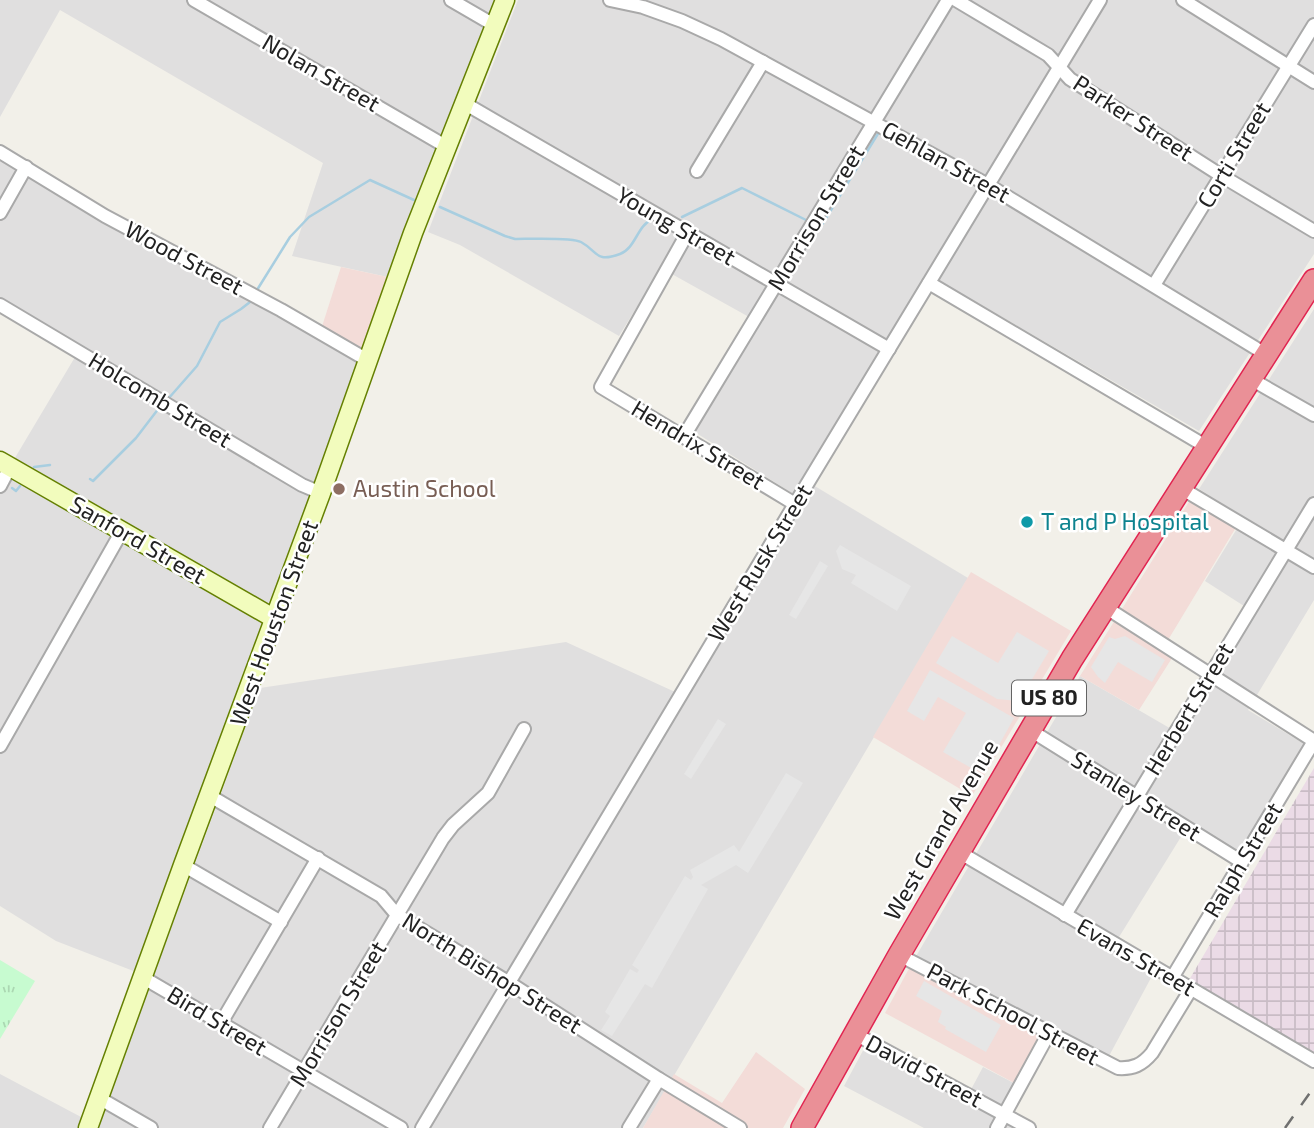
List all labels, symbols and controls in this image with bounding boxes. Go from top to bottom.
street label: Nolan Street [258,27,385,117]
street label: Parker Street [1069,68,1199,166]
street label: Corti Street [1191,96,1276,213]
street label: Gehlan Street [878,114,1016,208]
street label: Morrison Street [761,140,870,295]
street label: Young Street [612,180,741,271]
street label: Wood Street [121,214,249,300]
street label: Holcomb Street [84,346,237,453]
street label: Hendrix Street [627,393,770,495]
place label: Austin School [353,474,496,502]
street label: West Rusk Street [701,478,817,646]
marker: Austin School [331,481,347,497]
street label: Sanford Street [66,489,211,589]
place label: T and P Hospital [1041,507,1209,535]
marker: T and P Hospital [1019,514,1035,530]
street label: West Houston Street [223,516,323,729]
street label: Herbert Street [1138,637,1239,780]
road number: US 80 [1012,680,1086,716]
street label: West Grand Avenue [877,734,1003,925]
street label: Stanley Street [1067,744,1207,846]
street label: Ralph Street [1197,797,1288,922]
street label: North Bishop Street [398,906,588,1039]
street label: Evans Street [1072,911,1201,1001]
street label: Morrison Street [283,936,392,1091]
street label: Park School Street [923,956,1105,1070]
street label: Bird Street [163,980,273,1061]
street label: David Street [861,1028,988,1113]

